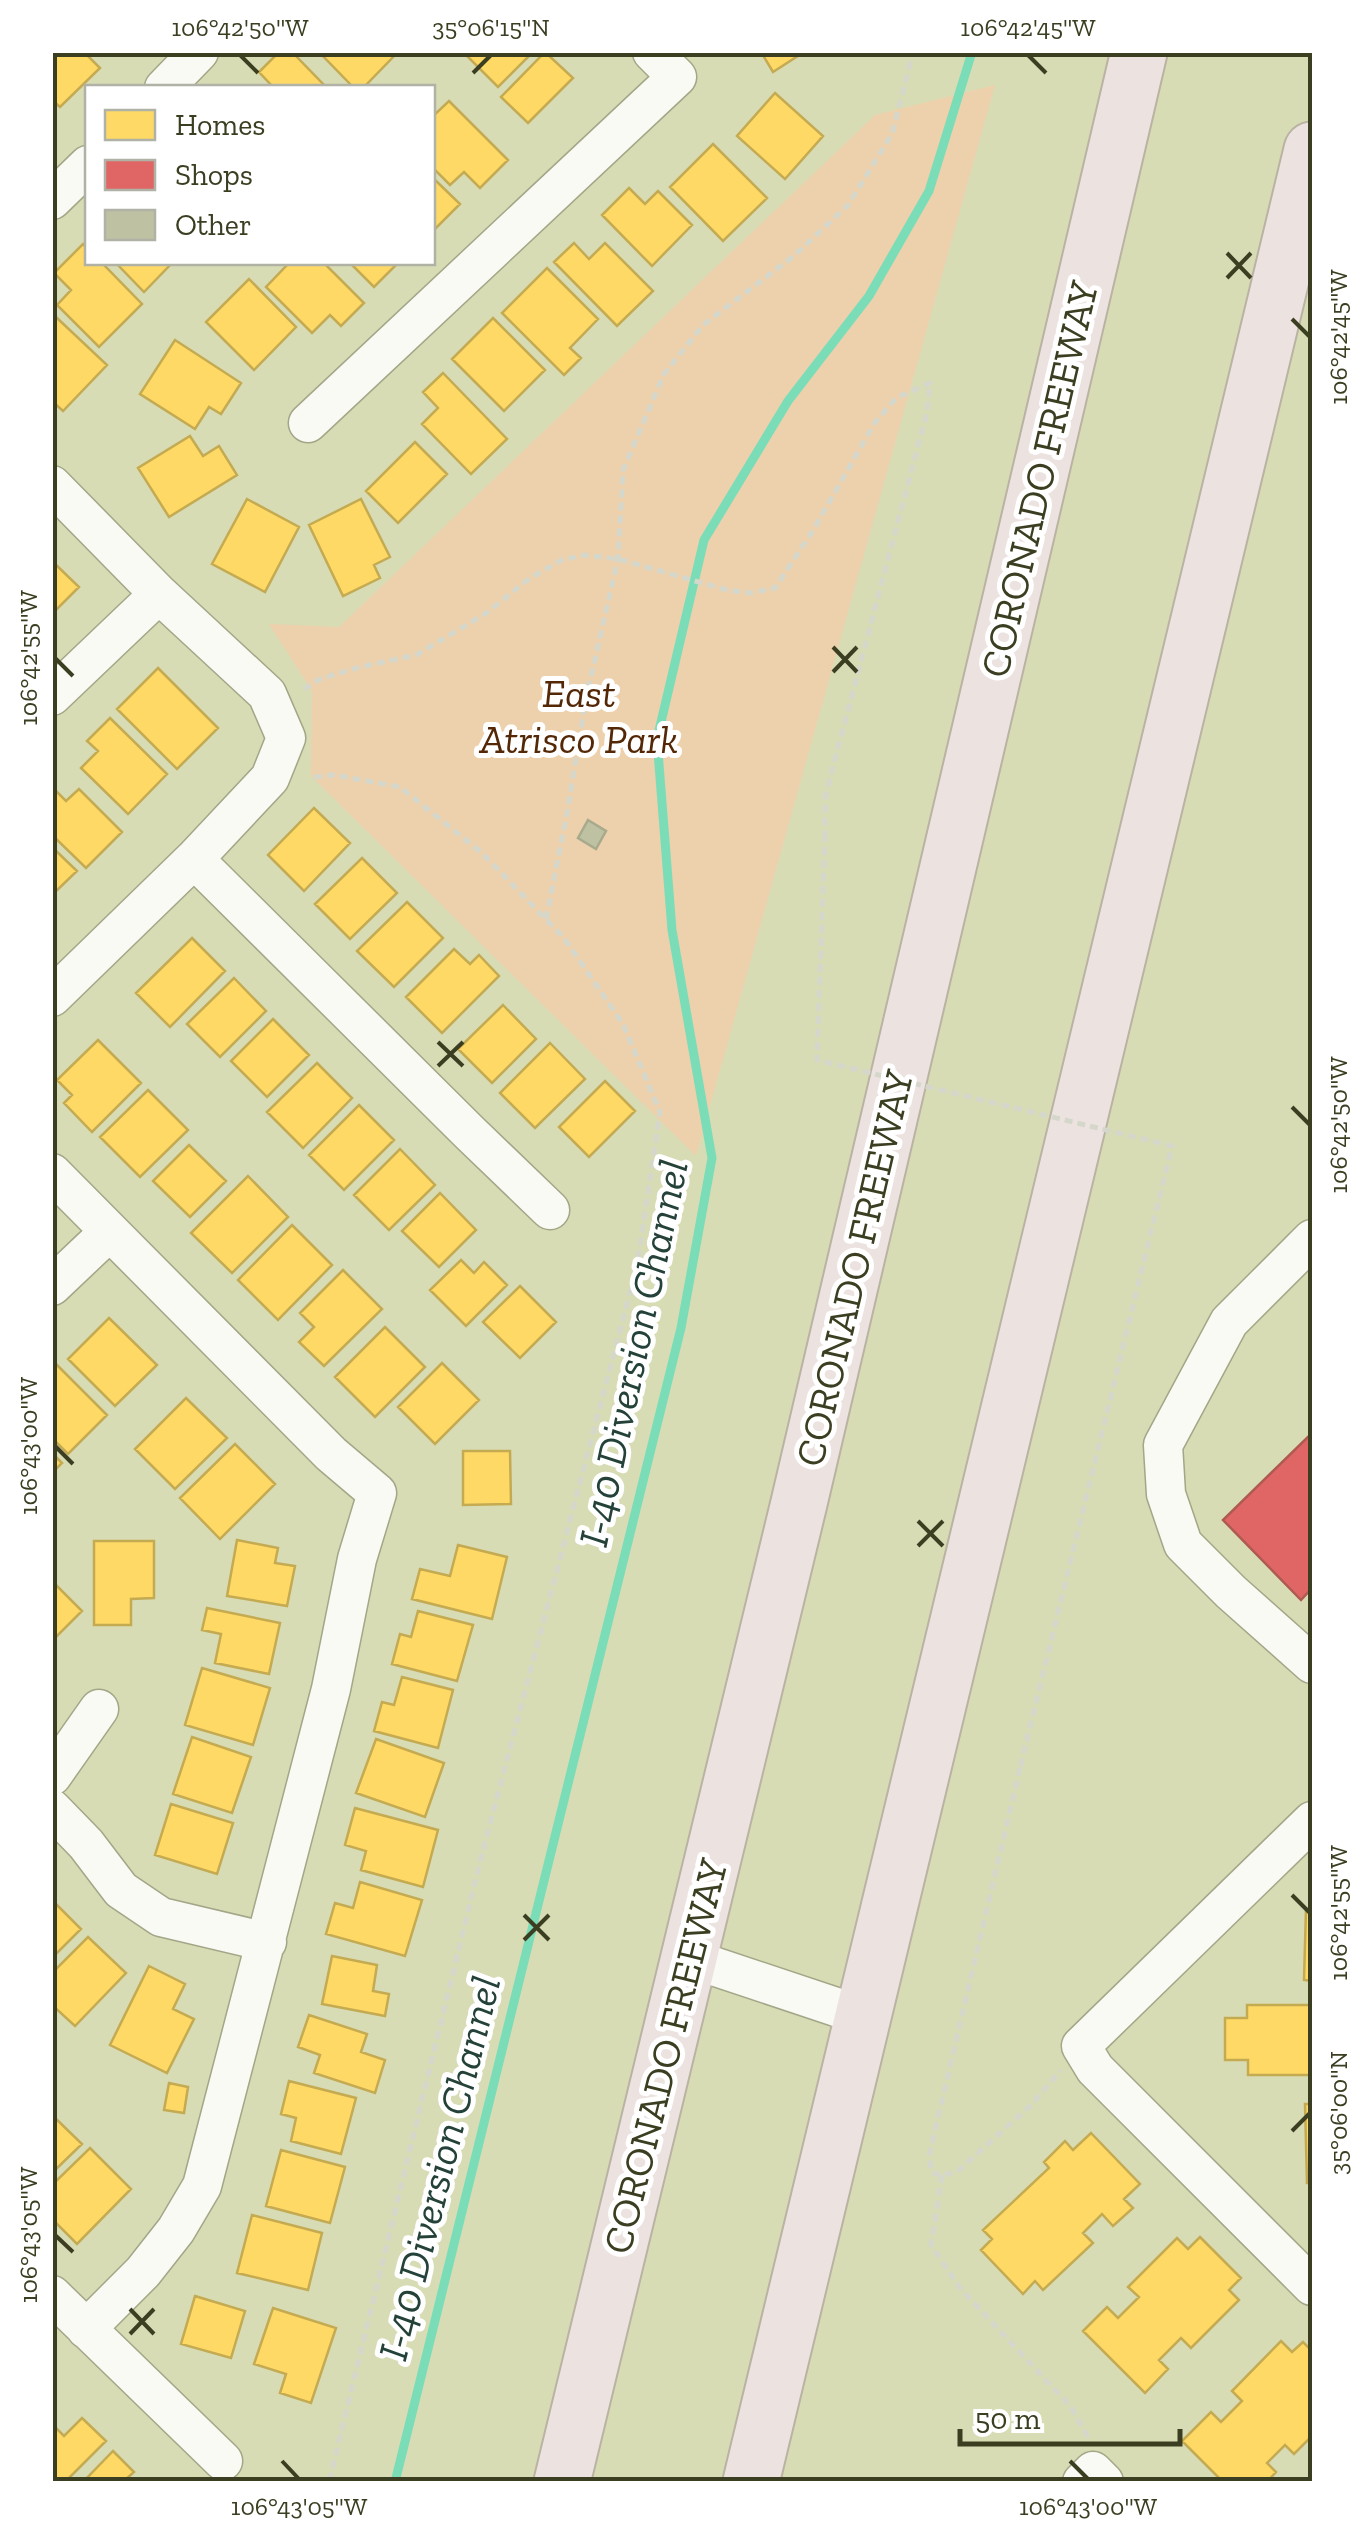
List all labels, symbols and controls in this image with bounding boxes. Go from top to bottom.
text: 106°42'50"W [171,12,309,42]
text: 35°06'15"N [432,12,550,42]
text: 106°42'45"W [960,12,1096,42]
legend [85,85,435,265]
text: Homes [175,107,265,143]
text: Shops [175,157,253,193]
text: Other [175,207,252,243]
text: 106°42'45"W [1323,269,1353,405]
street label: CORONADO FREEWAY [970,276,1108,682]
text: 106°42'55"W [13,590,43,726]
park label: East Atrisco Park [479,669,678,763]
text: 106°42'50"W [1323,1056,1353,1194]
street label: CORONADO FREEWAY [785,1065,923,1471]
water label: I-40 Diversion Channel [567,1155,699,1551]
text: 106°43'00"W [13,1376,43,1515]
text: 106°42'55"W [1323,1845,1353,1981]
street label: CORONADO FREEWAY [593,1853,737,2258]
water label: I-40 Diversion Channel [367,1971,511,2365]
text: 35°06'00"N [1323,2051,1353,2175]
text: 106°43'05"W [13,2166,43,2303]
scale bar [960,2384,1180,2446]
text: 50 m [975,2401,1040,2437]
text: 106°43'05"W [231,2491,368,2521]
text: 106°43'00"W [1019,2491,1158,2521]

